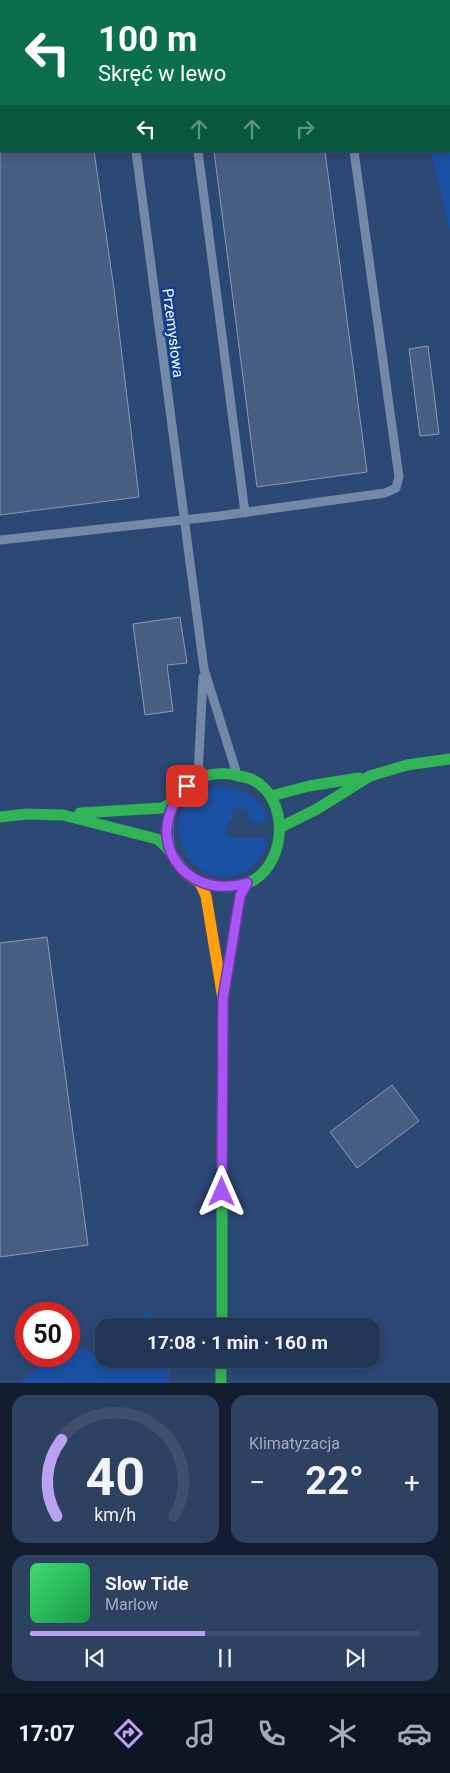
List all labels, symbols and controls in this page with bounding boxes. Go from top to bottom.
text: 100 m [98,19,197,60]
icon: left [15,20,80,85]
text: Skręć w lewo [98,61,226,86]
icon: left [132,115,160,143]
icon: ahead [185,115,213,143]
icon: ahead [238,115,266,143]
icon: right [291,115,319,143]
street label: Przemysłowa [159,287,187,379]
pin [166,765,208,807]
icon: arrive [173,772,201,800]
position arrow [195,1165,247,1217]
speed limit sign: 50 [15,1302,80,1367]
text: 17:08 · 1 min · 160 m [147,1331,328,1354]
text: Klimatyzacja [249,1434,340,1453]
text: 40 [86,1447,145,1508]
text: 22° [305,1459,364,1503]
text: − [249,1466,265,1499]
text: + [404,1466,420,1499]
text: km/h [95,1504,136,1525]
text: Slow Tide [105,1572,188,1595]
text: Marlow [105,1595,158,1614]
icon: previous [81,1644,109,1672]
icon: pause [211,1644,239,1672]
icon: next [341,1644,369,1672]
icon: directions [111,1716,146,1751]
icon: music [183,1716,218,1751]
icon: phone [254,1716,289,1751]
icon: climate [325,1716,360,1751]
icon: car [397,1716,432,1751]
text: 17:07 [18,1721,75,1746]

